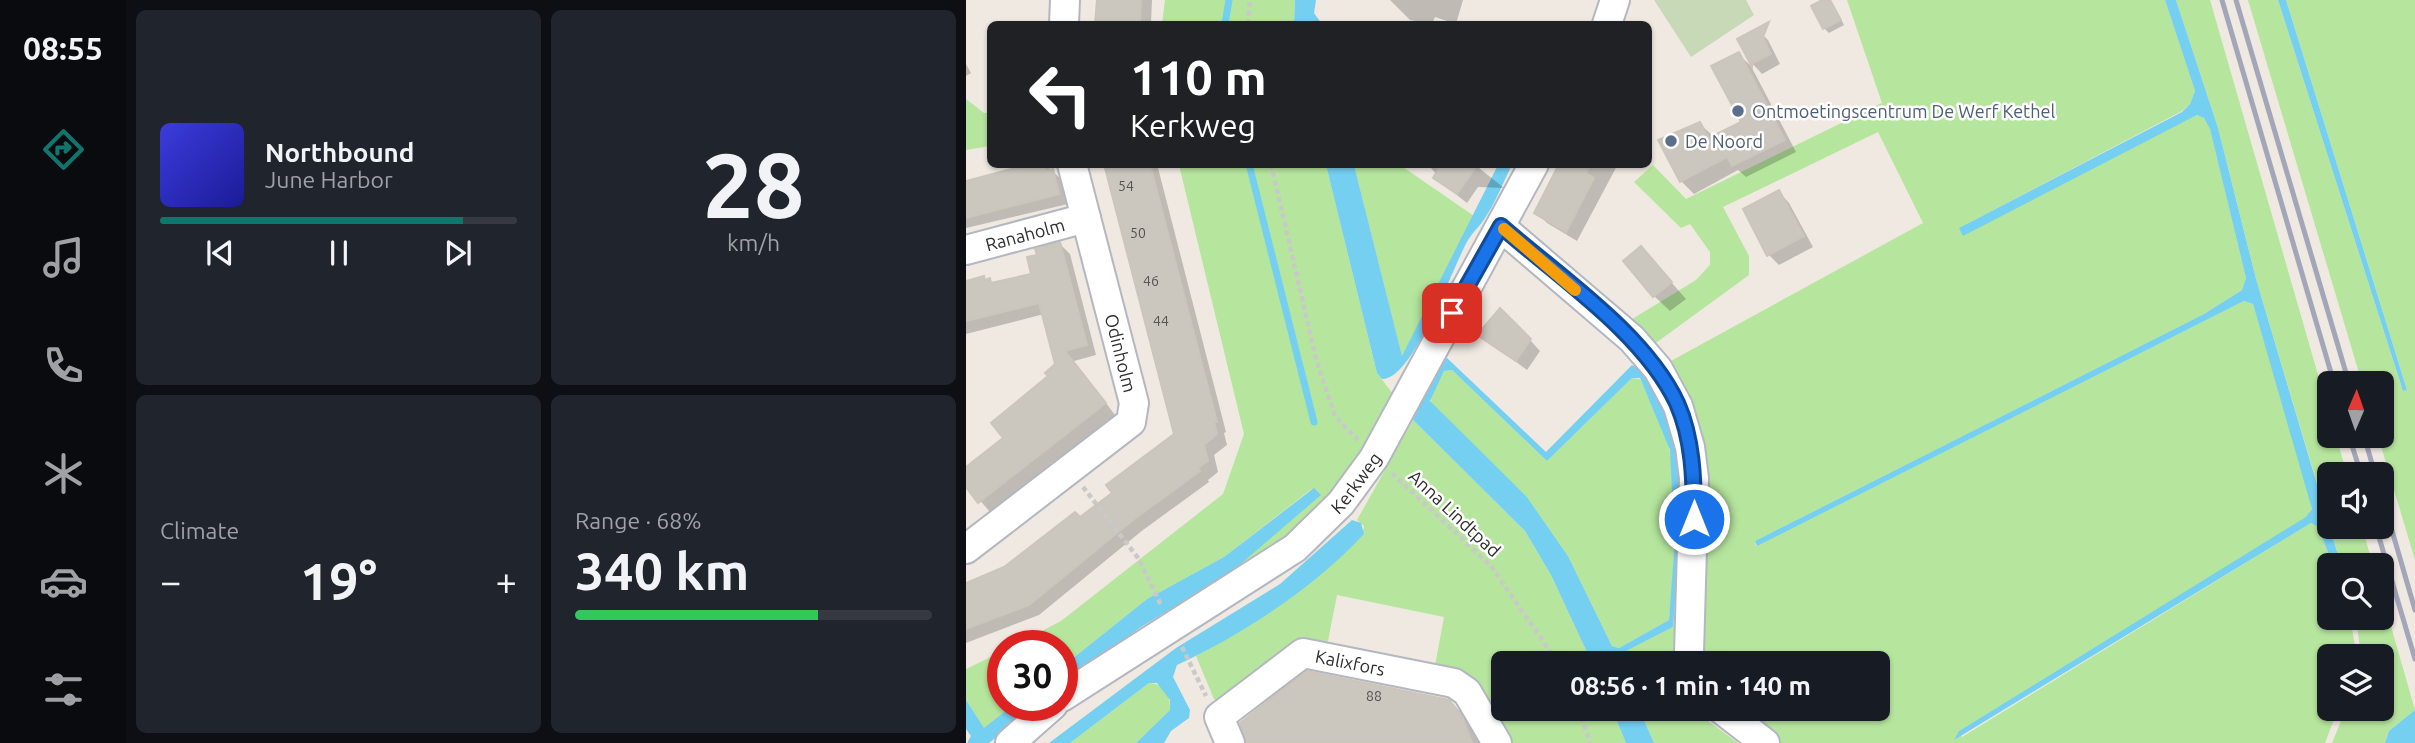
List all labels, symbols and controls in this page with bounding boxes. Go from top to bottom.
text: 08:55 [23,30,103,66]
icon: left [1015,49,1106,140]
text: 110 m [1130,49,1267,104]
place label: Ontmoetingscentrum De Werf Kethel [1752,101,2055,121]
marker: Ontmoetingscentrum De Werf Kethel [1730,103,1746,119]
text: Kerkweg [1130,107,1256,143]
icon: directions [39,125,88,174]
place label: De Noord [1685,131,1763,151]
text: 28 [702,133,805,235]
marker: De Noord [1663,133,1679,149]
text: Northbound [265,138,414,167]
text: June Harbor [265,167,393,192]
house number: 54 [1118,178,1134,194]
street label: Ranaholm [983,214,1067,254]
house number: 50 [1130,225,1146,241]
text: km/h [727,230,780,255]
icon: music [39,233,88,282]
icon: previous [201,234,239,272]
icon: pause [320,234,358,272]
icon: next [439,234,477,272]
house number: 46 [1143,273,1159,289]
pin [1422,283,1482,343]
icon: arrive [1433,294,1471,332]
street label: Odinholm [1102,312,1140,394]
house number: 44 [1153,313,1169,329]
icon: phone [39,341,88,390]
north arrow [2317,371,2394,448]
map controls [2317,371,2394,721]
street label: Kerkweg [1327,448,1385,517]
icon: climate [39,449,88,498]
button: sound [2317,462,2394,539]
street label: Anna Lindtpad [1405,466,1505,560]
position arrow [1657,482,1731,556]
text: Range · 68% [575,508,702,533]
text: Climate [160,518,239,543]
text: 340 km [575,542,749,600]
text: 19° [300,552,377,610]
button: search [2317,553,2394,630]
icon: car [39,557,88,606]
text: − [160,560,181,602]
text: + [496,560,517,602]
speed limit sign: 30 [987,630,1078,721]
button: layers [2317,644,2394,721]
street label: Kalixfors [1314,646,1387,679]
icon: filters [39,665,88,714]
text: 08:56 · 1 min · 140 m [1570,671,1811,700]
house number: 88 [1366,688,1382,704]

